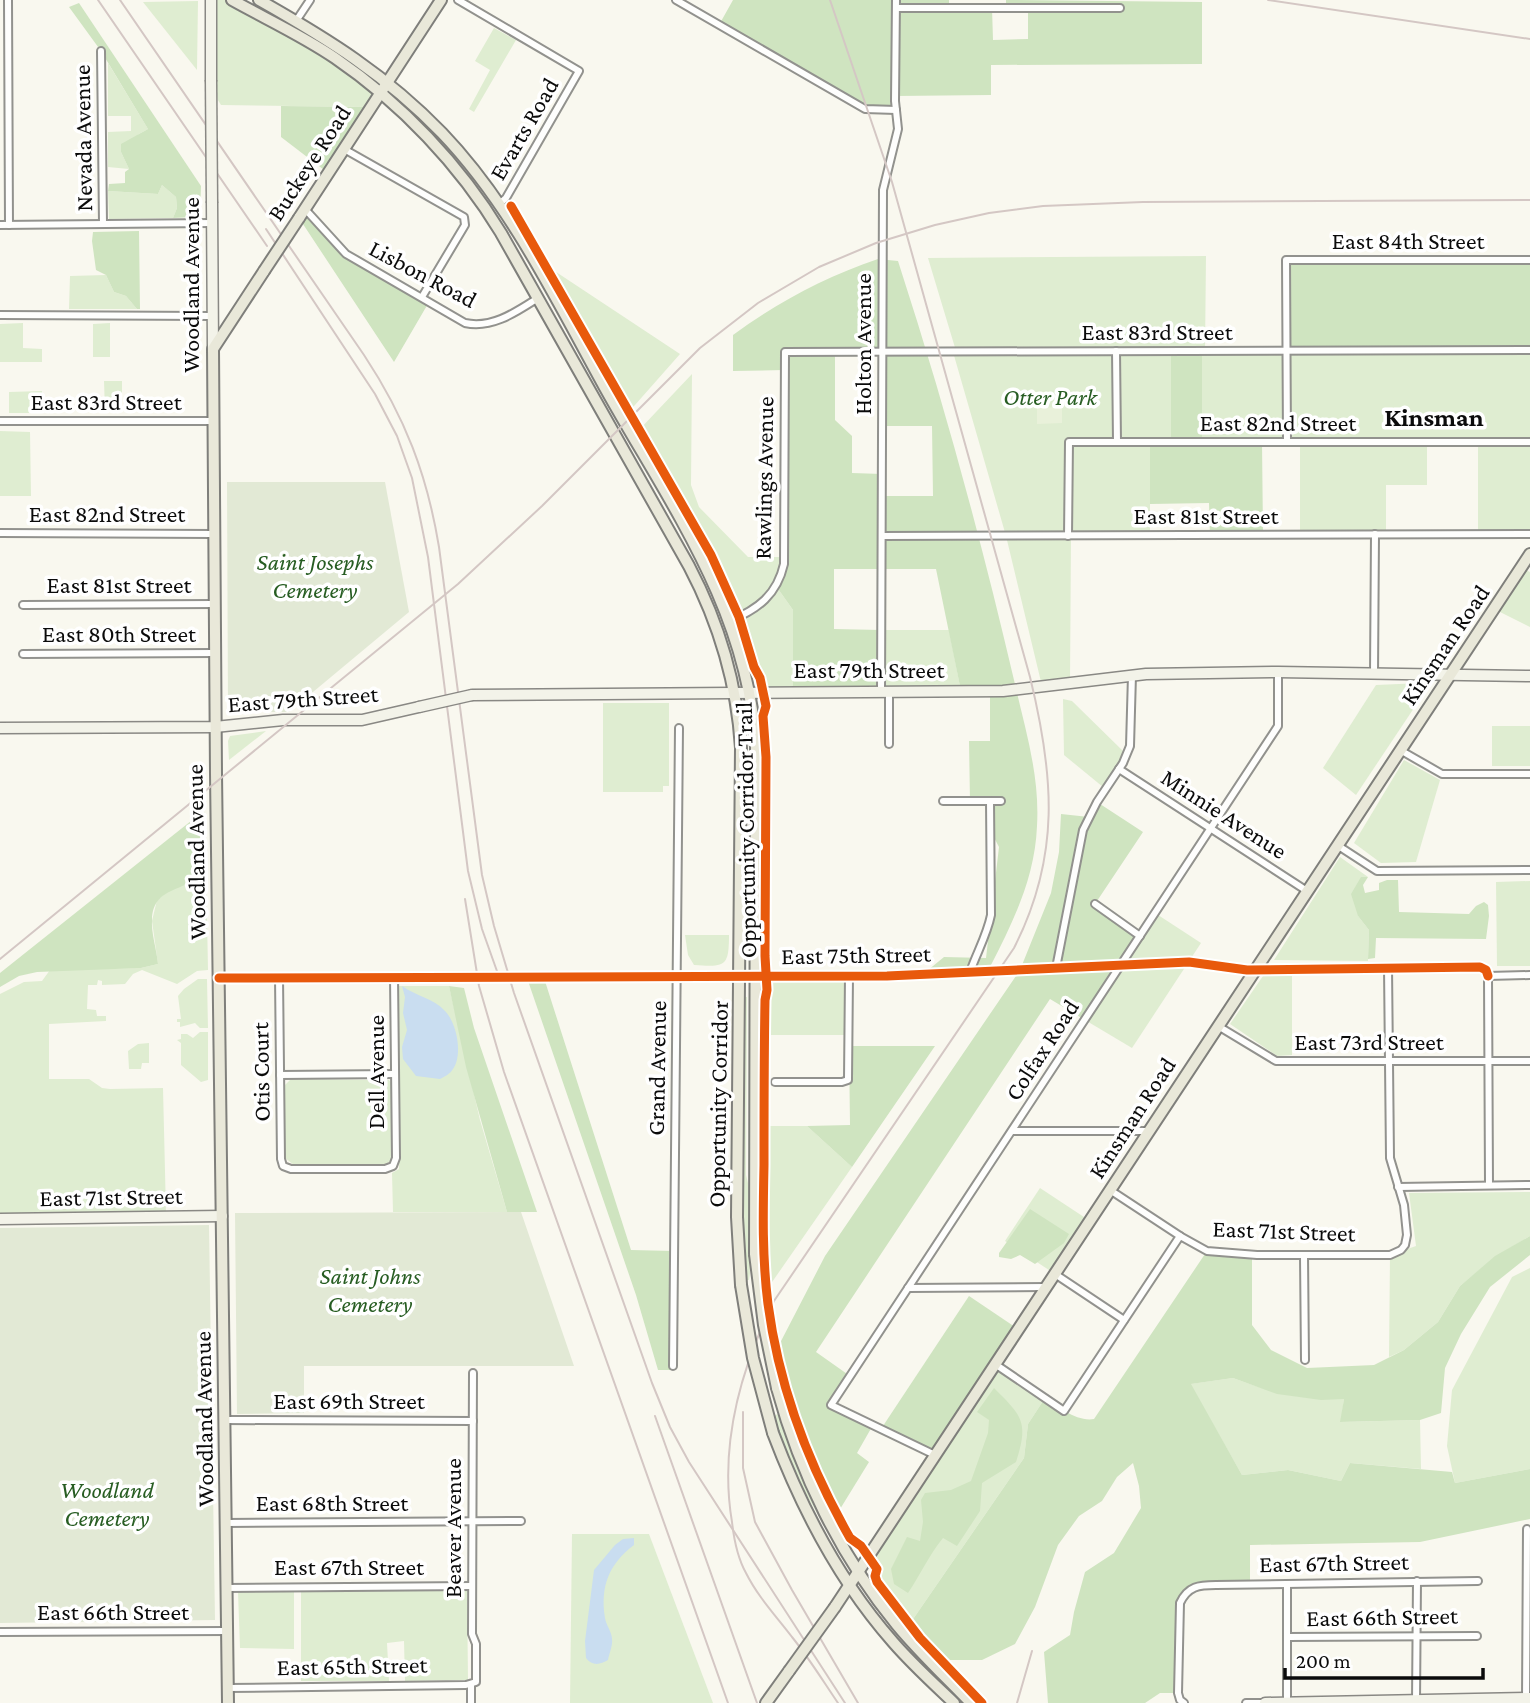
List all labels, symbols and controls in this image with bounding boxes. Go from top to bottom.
street label: Nevada Avenue [68,64,97,212]
street label: Evarts Road [484,73,564,185]
street label: Buckeye Road [261,100,356,225]
street label: Woodland Avenue [177,197,204,373]
street label: East 84th Street [1332,227,1485,254]
street label: Lisbon Road [365,234,482,313]
street label: Holton Avenue [849,273,876,415]
street label: East 83rd Street [1081,318,1234,345]
park label: Otter Park [1003,383,1098,410]
street label: East 83rd Street [30,388,183,415]
street label: Rawlings Avenue [749,396,778,560]
district label: Kinsman [1384,403,1484,432]
street label: East 82nd Street [1200,409,1357,436]
street label: East 82nd Street [29,500,186,527]
street label: East 81st Street [1134,502,1280,529]
park label: Saint Josephs Cemetery [257,548,374,603]
street label: East 81st Street [47,571,193,598]
street label: Kinsman Road [1395,579,1495,710]
street label: East 80th Street [42,620,197,647]
street label: East 79th Street [794,656,945,683]
street label: East 79th Street [227,680,380,717]
street label: Opportunity Corridor Trail [730,702,761,958]
street label: Minnie Avenue [1157,763,1292,864]
street label: Woodland Avenue [180,764,211,940]
street label: East 75th Street [781,940,932,969]
street label: Colfax Road [999,994,1084,1105]
street label: Grand Avenue [642,1000,671,1136]
street label: Opportunity Corridor [702,1000,733,1208]
street label: Dell Avenue [362,1015,389,1129]
street label: Otis Court [246,1021,275,1122]
street label: East 73rd Street [1294,1028,1445,1055]
street label: Kinsman Road [1082,1052,1181,1183]
street label: East 71st Street [39,1182,184,1211]
street label: East 71st Street [1212,1215,1357,1247]
park label: Saint Johns Cemetery [319,1262,421,1317]
street label: Woodland Avenue [188,1331,219,1507]
street label: East 69th Street [273,1387,426,1414]
street label: Beaver Avenue [439,1458,466,1598]
park label: Woodland Cemetery [60,1476,154,1531]
street label: East 68th Street [256,1489,409,1516]
street label: East 67th Street [1259,1548,1410,1577]
street label: East 67th Street [274,1553,425,1580]
street label: East 66th Street [37,1598,190,1625]
street label: East 66th Street [1306,1602,1459,1631]
scale bar [1285,1636,1483,1680]
text: 200 m [1296,1649,1351,1673]
street label: East 65th Street [276,1651,429,1680]

